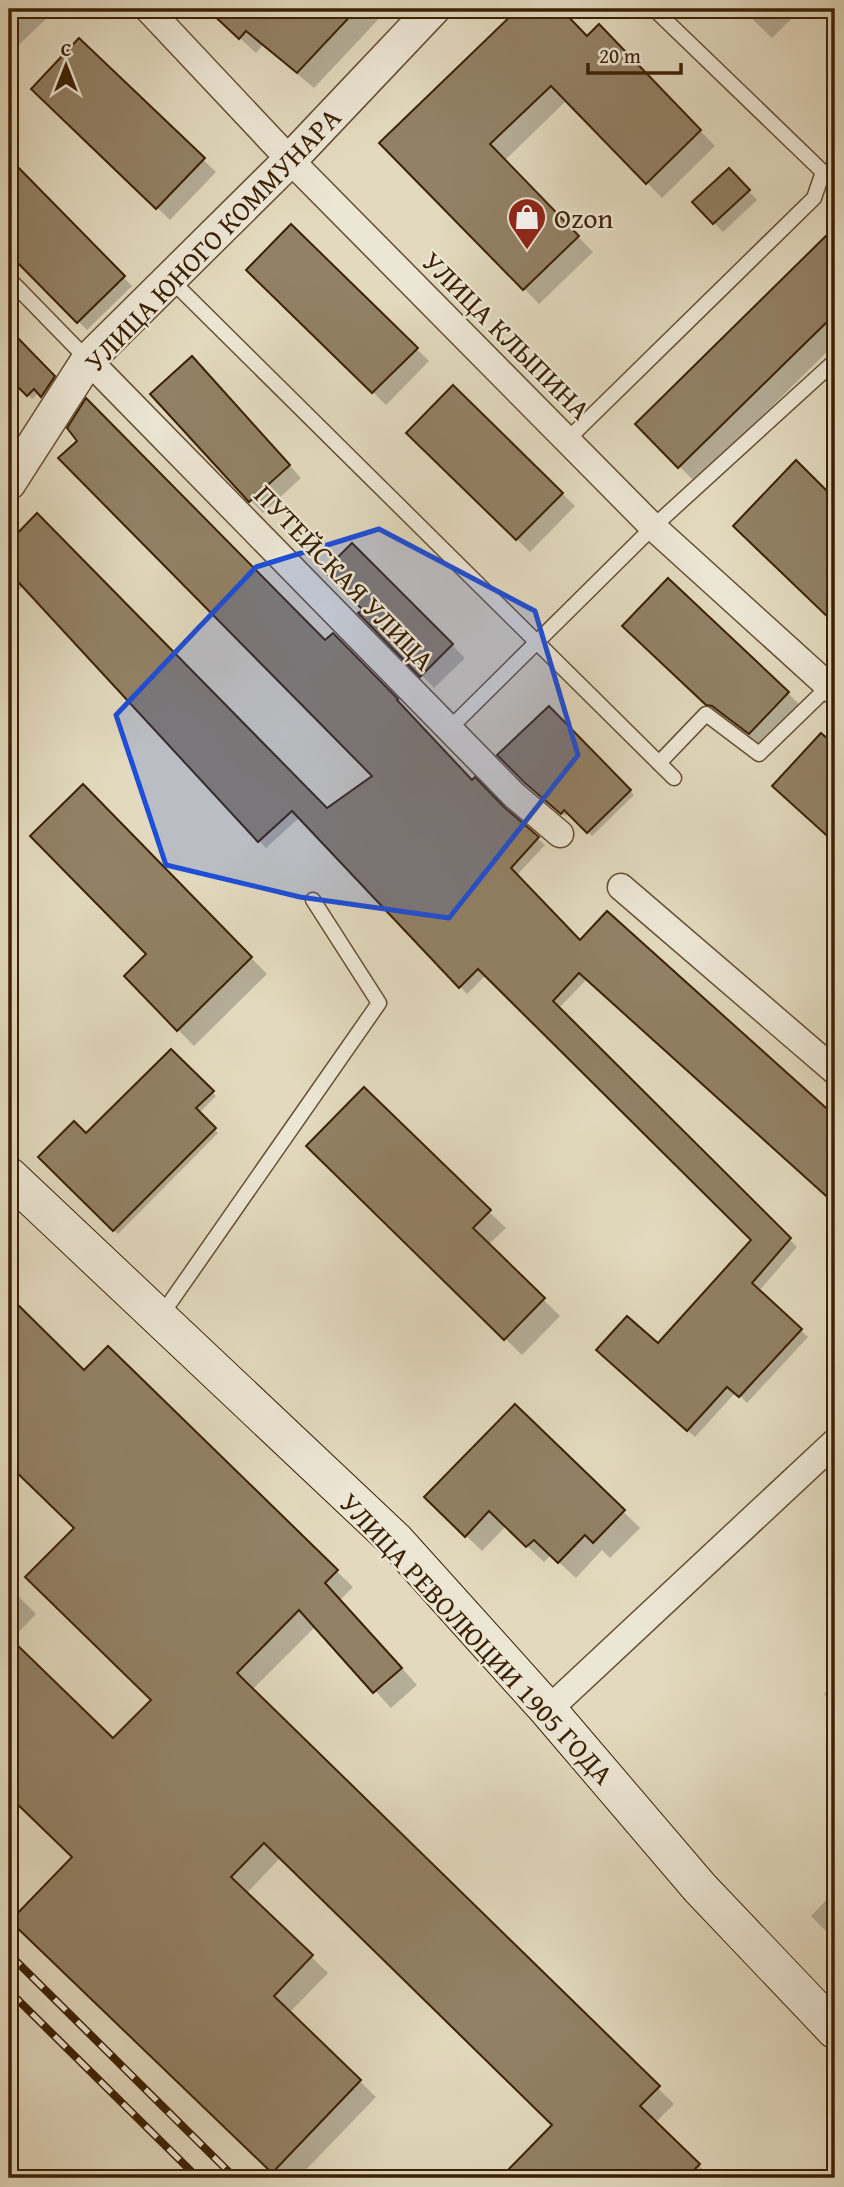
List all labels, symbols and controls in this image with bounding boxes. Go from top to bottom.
north arrow [32,32,102,102]
scale bar [588,32,681,76]
text: С [61,35,72,63]
text: 20 m [599,40,641,71]
street label: УЛИЦА ЮНОГО КОММУНАРА [74,97,350,381]
shop icon: Ozon [506,196,548,251]
place label: Ozon [554,197,614,238]
street label: УЛИЦА КЛЫПИНА [413,241,601,429]
street label: ПУТЕЙСКАЯ УЛИЦА [245,475,445,679]
street label: УЛИЦА РЕВОЛЮЦИИ 1905 ГОДА [330,1483,624,1793]

